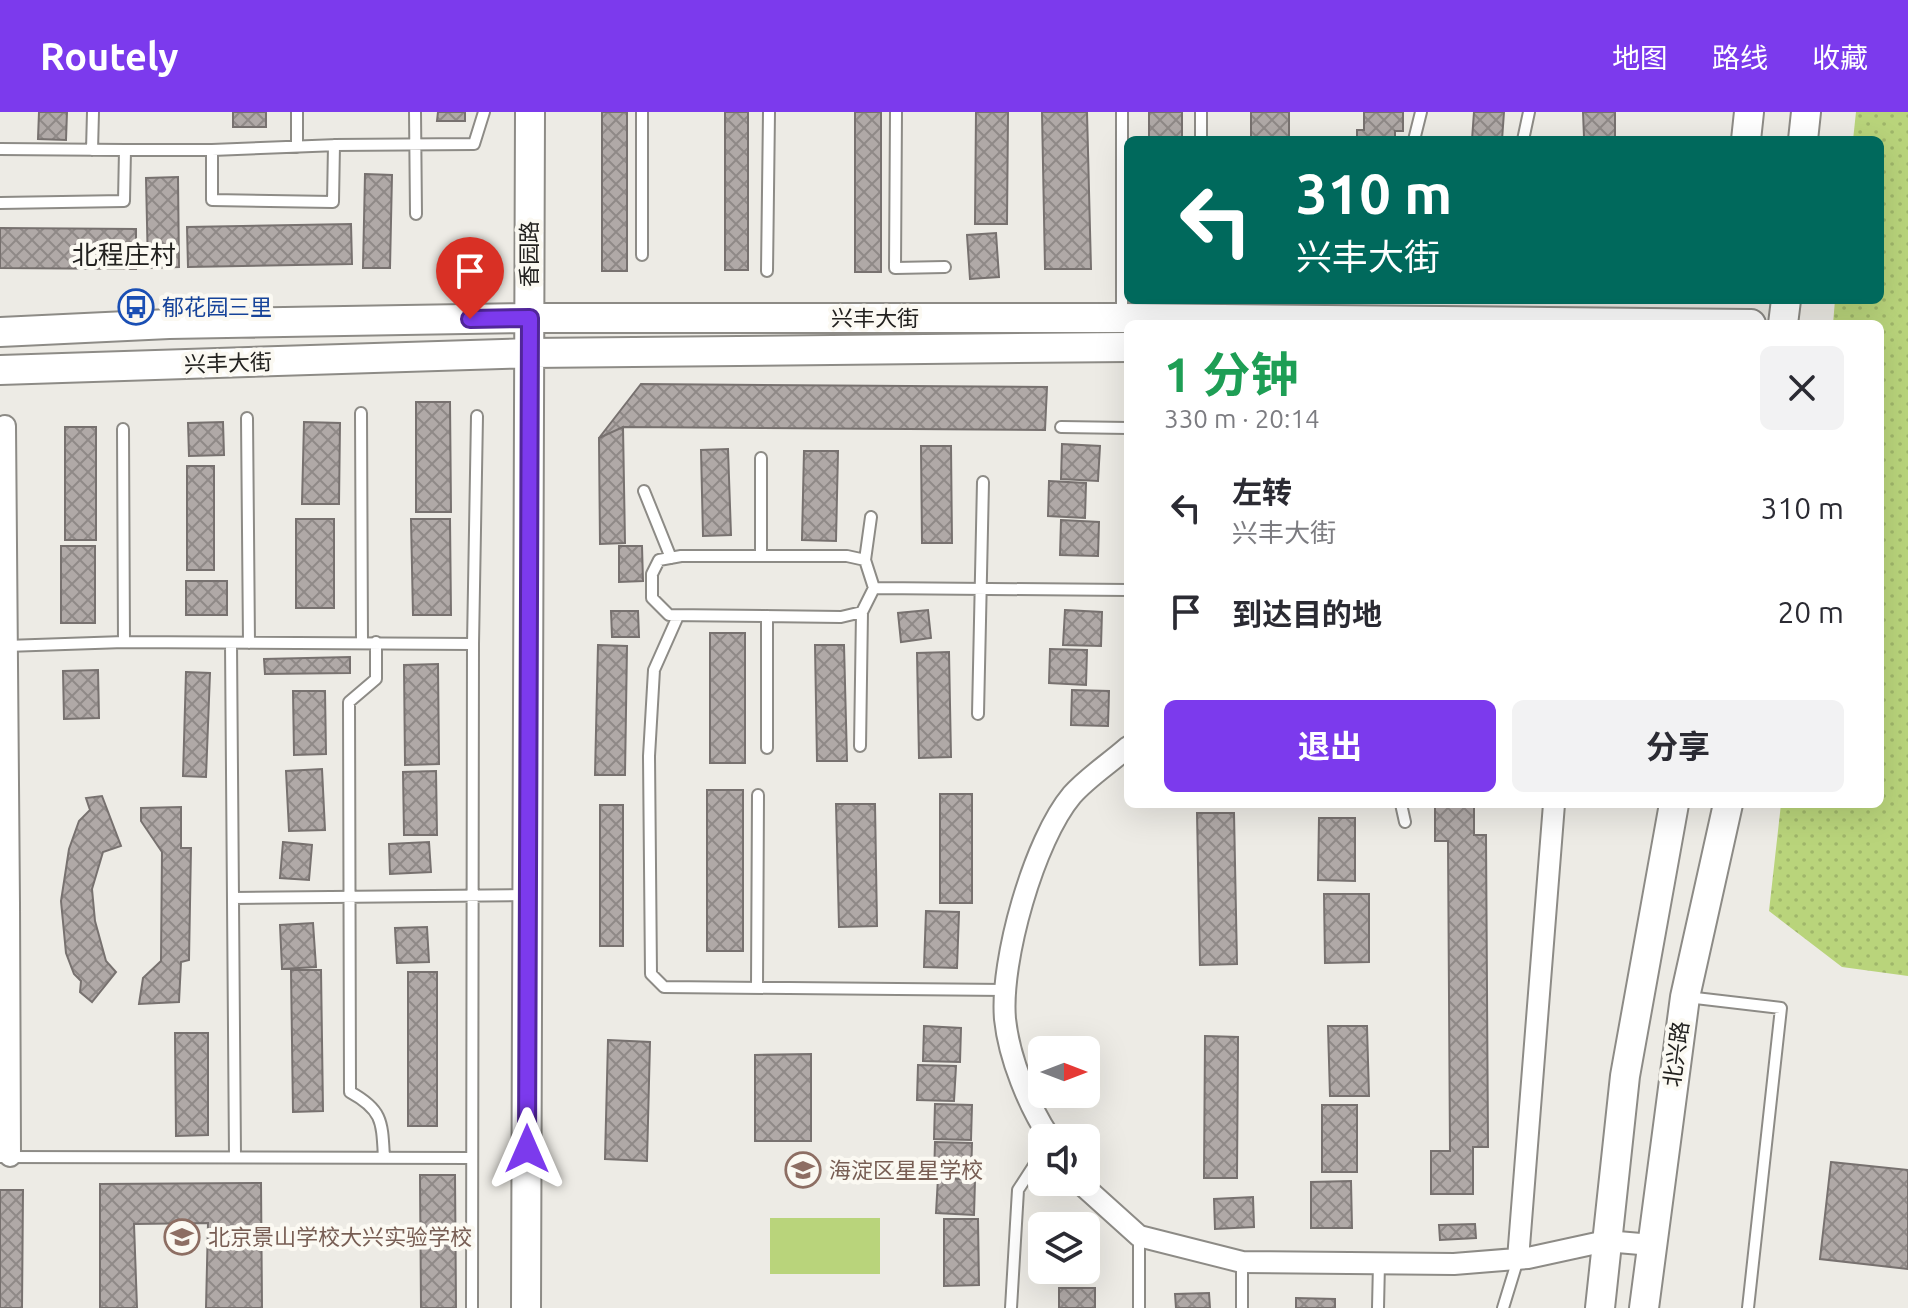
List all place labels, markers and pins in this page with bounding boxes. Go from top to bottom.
pin [436,237,504,319]
bus stop icon: 郁花园三里 [117,288,155,326]
place label: 郁花园三里 [162,294,272,319]
school or university icon: 海淀区星星学校 [784,1151,822,1189]
place label: 海淀区星星学校 [829,1157,983,1182]
school or university icon: 北京景山学校大兴实验学校 [163,1218,201,1256]
place label: 北京景山学校大兴实验学校 [208,1224,472,1249]

